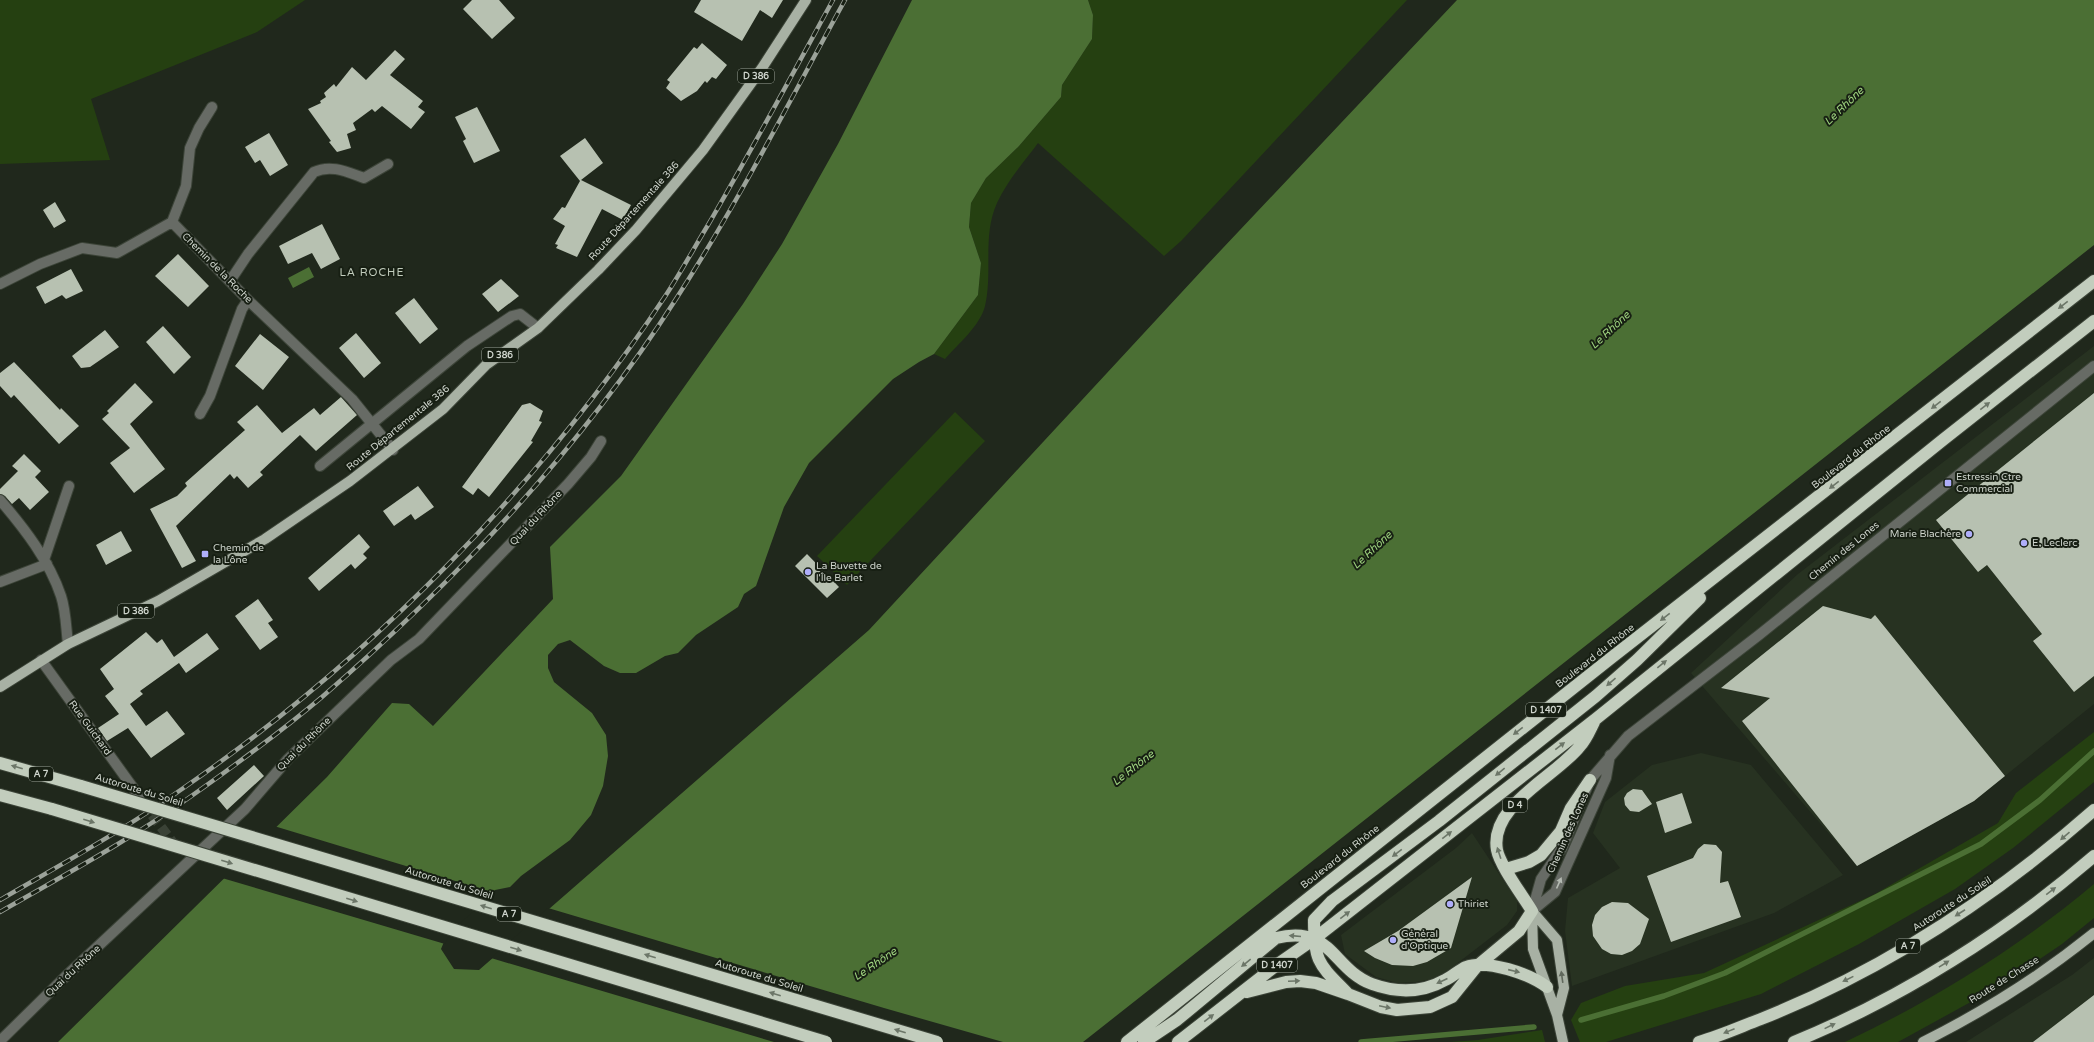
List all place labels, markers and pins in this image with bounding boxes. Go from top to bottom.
place label: Estressin Ctre Commercial [1956,471,2021,495]
marker: Estressin Ctre Commercial [1943,478,1953,488]
place label: Marie Blachère [1890,528,1961,540]
marker: Marie Blachère [1964,529,1974,539]
place label: E. Leclerc [2032,537,2078,549]
marker: E. Leclerc [2019,538,2029,548]
place label: Chemin de la Lône [213,542,264,566]
marker: Chemin de la Lône [200,549,210,559]
place label: La Buvette de l'Île Barlet [816,560,882,584]
marker: La Buvette de l'Île Barlet [803,567,813,577]
place label: Thiriet [1458,898,1489,910]
marker: Thiriet [1445,899,1455,909]
place label: Général d'Optique [1401,928,1449,952]
marker: Général d'Optique [1388,935,1398,945]

